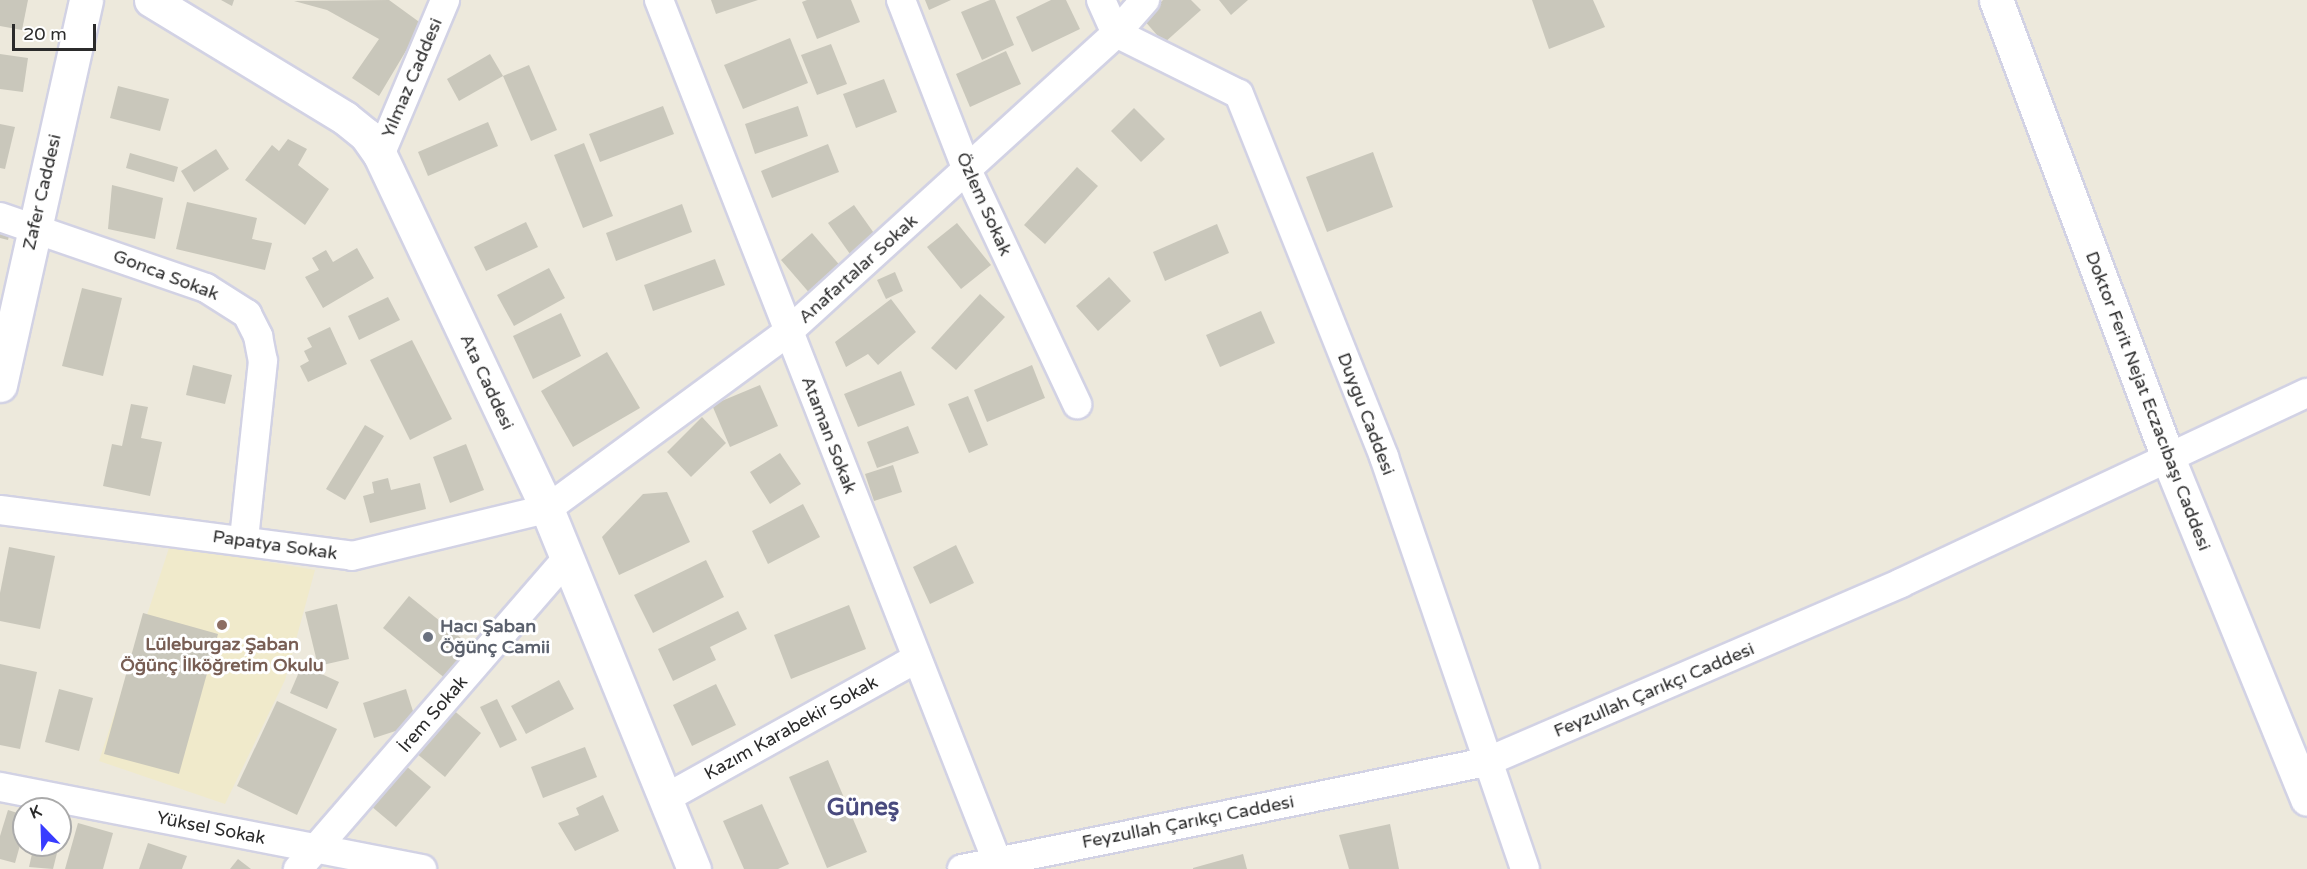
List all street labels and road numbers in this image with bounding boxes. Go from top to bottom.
street label: Yılmaz Caddesi [377,15,447,141]
street label: Zafer Caddesi [18,132,66,252]
street label: Özlem Sokak [952,149,1016,259]
street label: Anafartalar Sokak [794,210,922,328]
street label: Gonca Sokak [110,245,222,305]
street label: Doktor Ferit Nejat Eczacıbaşı Caddesi [2081,248,2215,554]
street label: Ata Caddesi [455,331,519,433]
street label: Duygu Caddesi [1333,350,1399,478]
street label: Ataman Sokak [797,373,861,497]
street label: Papatya Sokak [211,526,339,564]
street label: Feyzullah Çarıkçı Caddesi [1551,638,1757,742]
street label: İrem Sokak [394,671,472,757]
street label: Kazım Karabekir Sokak [700,671,882,785]
street label: Feyzullah Çarıkçı Caddesi [1080,791,1296,853]
street label: Yüksel Sokak [155,807,267,849]

